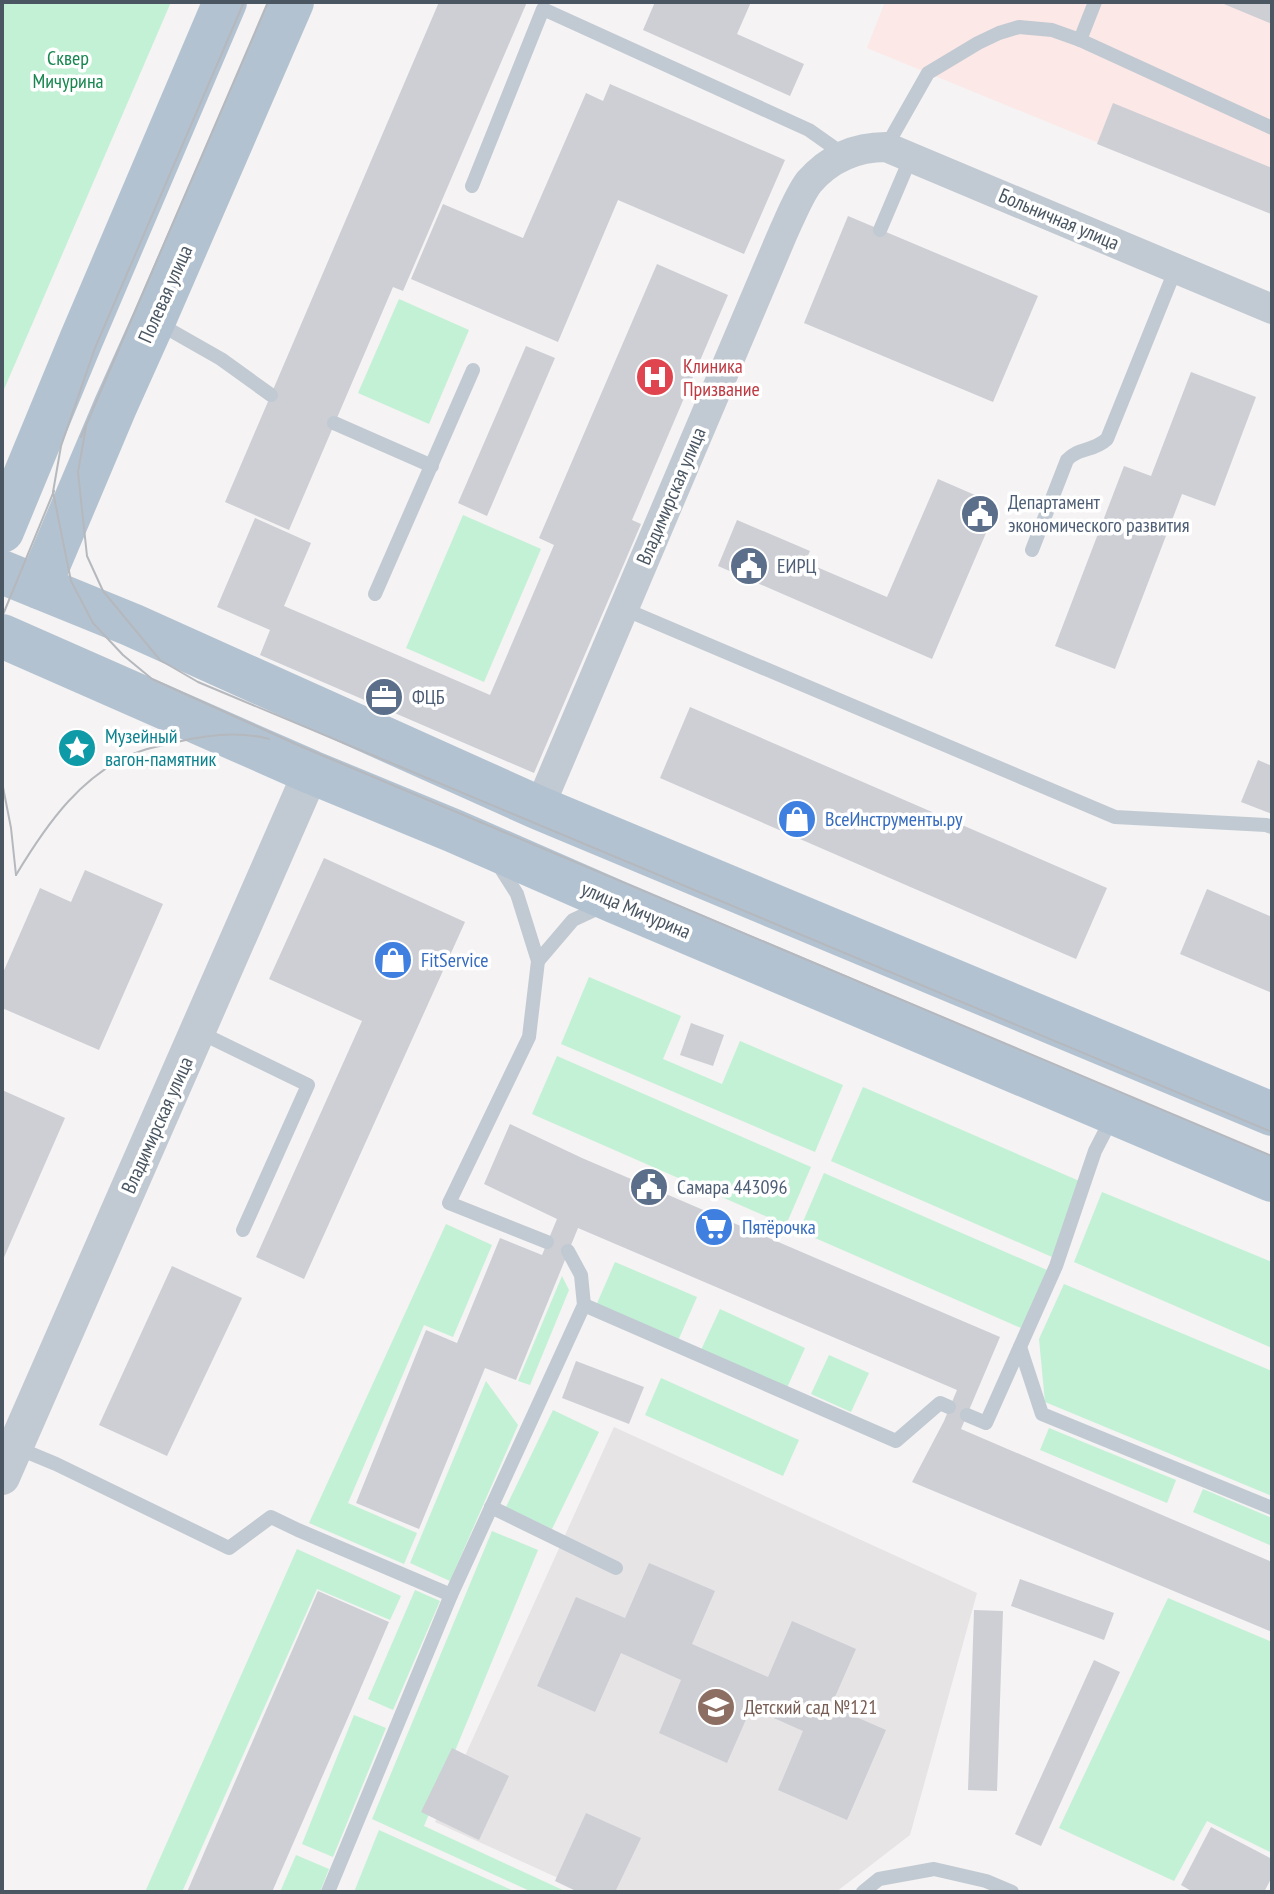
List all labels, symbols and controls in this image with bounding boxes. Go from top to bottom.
park label: Сквер Мичурина [32,45,104,94]
street label: Больничная улица [995,182,1123,256]
street label: Полевая улица [132,241,198,347]
place label: Клиника Призвание [683,353,760,402]
hospital icon: Клиника Призвание [634,356,676,398]
street label: Владимирская улица [630,423,712,569]
place label: Департамент экономического развития [1008,489,1190,538]
public building icon: Департамент экономического развития [959,493,1001,535]
public building icon: ЕИРЦ [728,545,770,587]
place label: ЕИРЦ [777,553,817,579]
office icon: ФЦБ [363,676,405,718]
place label: ФЦБ [412,684,445,710]
place label: Музейный вагон-памятник [105,723,217,772]
place icon: Музейный вагон-памятник [56,727,98,769]
shop icon: ВсеИнструменты.ру [776,798,818,840]
place label: ВсеИнструменты.ру [825,806,963,832]
street label: улица Мичурина [577,875,695,945]
shop icon: FitService [372,939,414,981]
place label: FitService [421,947,489,973]
street label: Владимирская улица [115,1053,199,1197]
public building icon: Самара 443096 [628,1166,670,1208]
place label: Самара 443096 [677,1174,788,1200]
supermarket icon: Пятёрочка [693,1206,735,1248]
place label: Пятёрочка [742,1214,816,1240]
school or university icon: Детский сад №121 [695,1686,737,1728]
place label: Детский сад №121 [744,1694,877,1720]

